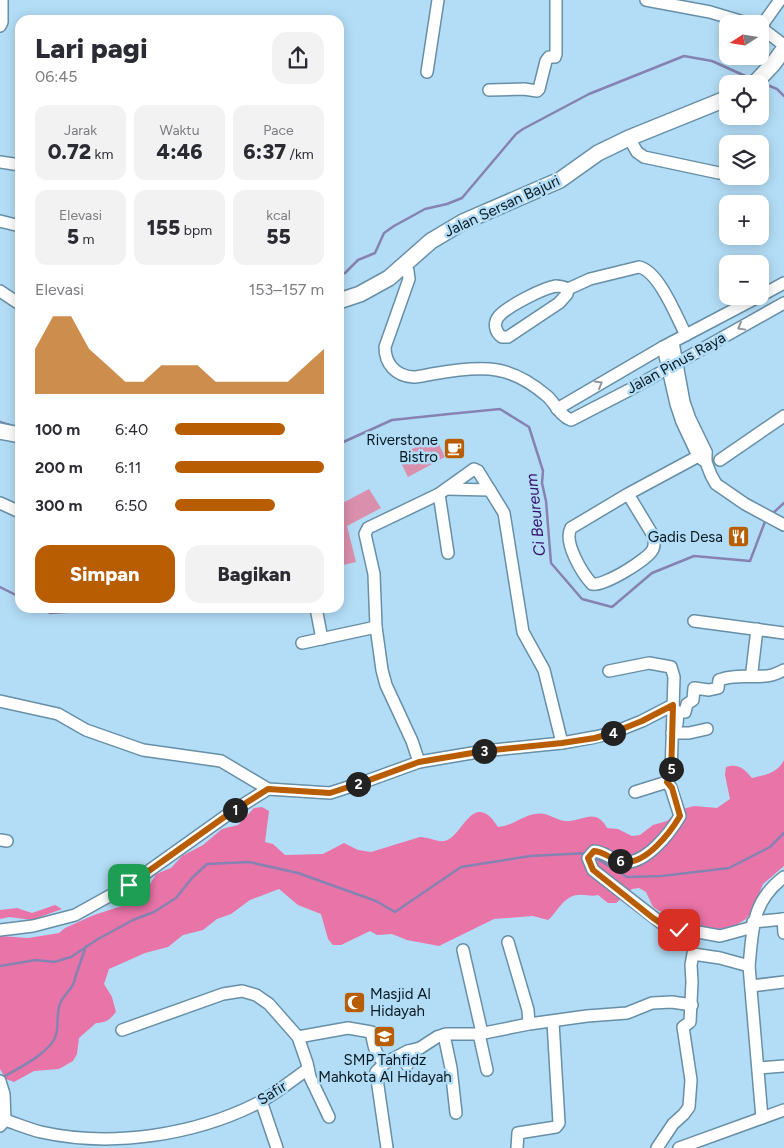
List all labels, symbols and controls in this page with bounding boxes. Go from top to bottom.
north arrow [719,15,769,65]
map controls [719,15,769,305]
text: Lari pagi [35,31,148,65]
button: share [272,32,324,84]
text: 06:45 [35,67,78,86]
button: locate [719,75,769,125]
text: Jarak [64,122,97,139]
text: Waktu [160,122,199,139]
text: Pace [263,122,294,139]
button: layers [719,135,769,185]
text: 0.72 [48,139,91,164]
text: 4:46 [157,139,202,164]
text: 6:37 [243,139,286,164]
text: km [91,146,113,163]
text: /km [286,146,314,163]
street label: Jalan Sersan Bajuri [441,171,563,241]
button: + [719,195,769,245]
text: Elevasi [59,207,102,224]
text: kcal [266,207,291,224]
text: 155 [147,215,180,240]
text: bpm [180,222,212,239]
text: 5 [67,224,79,249]
text: 55 [266,224,291,249]
text: m [79,231,94,248]
button: − [719,255,769,305]
text: Elevasi [35,280,84,299]
text: 153–157 m [249,280,324,299]
one-way arrow [738,320,747,330]
street label: Jalan Pinus Raya [623,328,729,398]
one-way arrow [594,381,603,391]
text: 100 m [35,420,80,439]
text: 6:40 [115,420,148,439]
place label: Riverstone Bistro [366,431,438,466]
cafe icon: Riverstone Bistro [442,437,466,461]
text: 200 m [35,458,83,477]
text: 6:11 [115,458,141,477]
water label: Ci Beureum [522,472,549,557]
text: 300 m [35,496,82,515]
text: 6:50 [115,496,148,515]
restaurant icon: Gadis Desa [727,525,751,549]
place label: Gadis Desa [648,528,723,546]
button: Simpan [35,545,175,603]
button: Bagikan [185,545,324,603]
pin: 4 [600,720,626,746]
text: 4 [609,725,618,742]
pin: 3 [472,738,496,764]
text: 3 [481,743,488,760]
pin: 5 [658,756,684,782]
text: 5 [667,761,676,778]
pin: 2 [346,772,370,796]
text: 2 [354,776,363,793]
pin: 1 [222,798,248,822]
text: 1 [233,802,238,819]
pin: 6 [608,848,632,874]
text: 6 [616,853,625,870]
pin [108,864,150,906]
icon: arrive [115,871,143,899]
pin [658,909,700,951]
icon: check [665,916,693,944]
place label: Masjid Al Hidayah [370,985,431,1020]
mosque icon: Masjid Al Hidayah [342,991,366,1015]
school or university icon: SMP Tahfidz Mahkota Al Hidayah [373,1025,397,1049]
place label: SMP Tahfidz Mahkota Al Hidayah [318,1051,452,1086]
street label: Safir [254,1077,290,1109]

